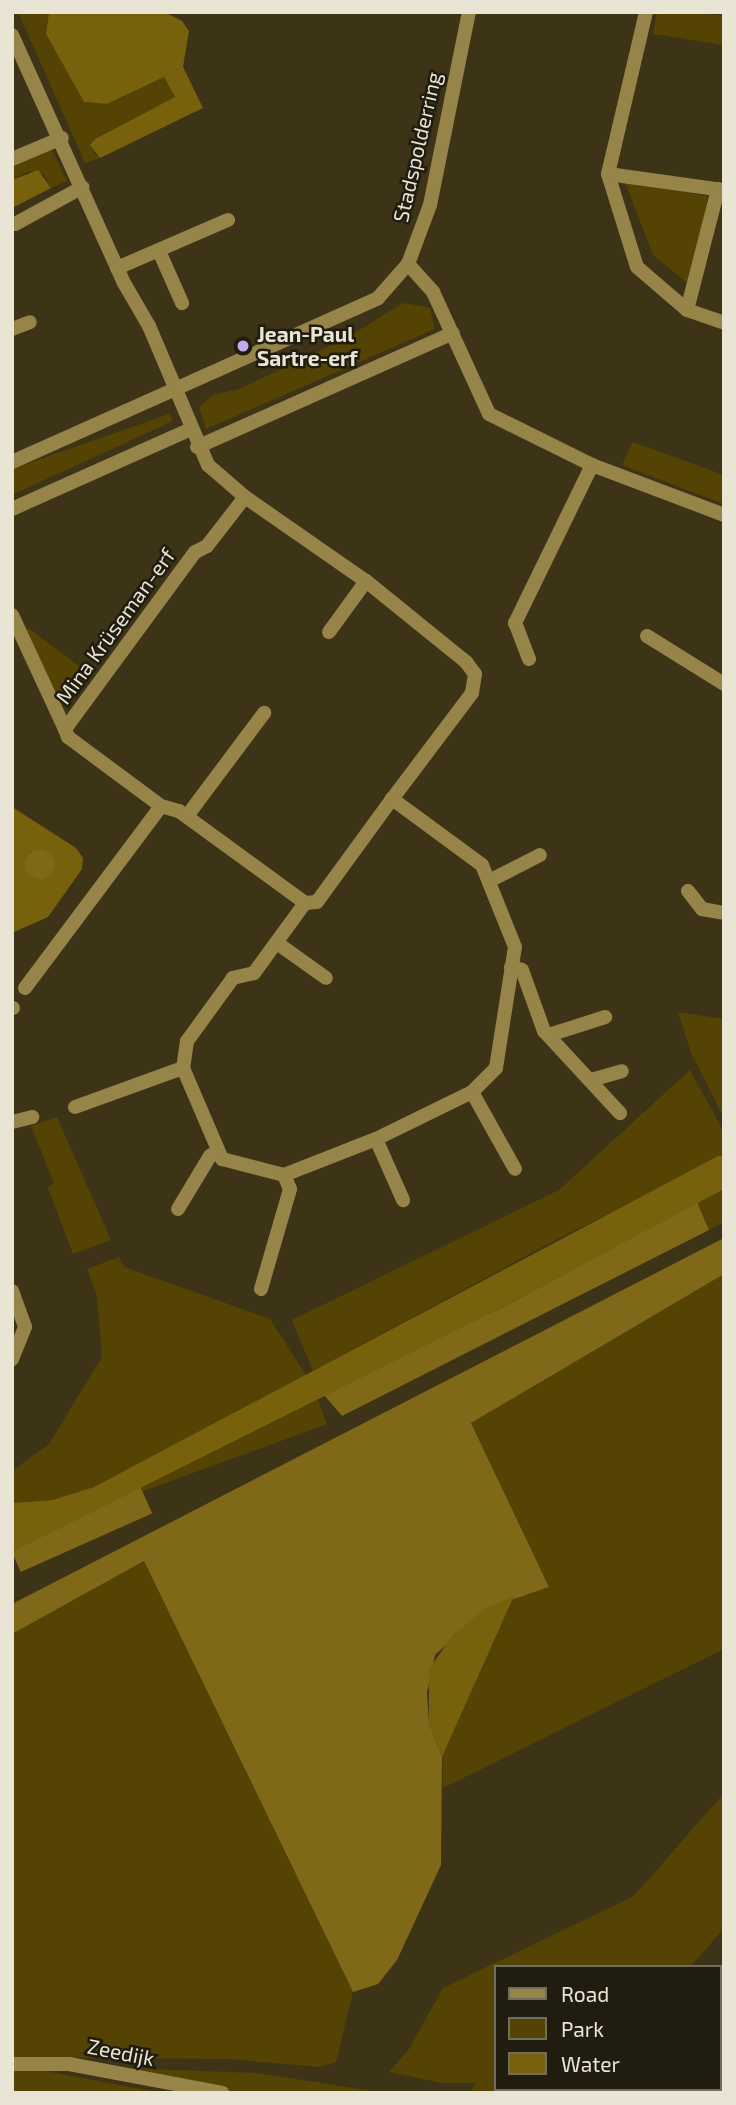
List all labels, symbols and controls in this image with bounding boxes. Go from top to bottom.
street label: Stadspolderring [387,69,447,225]
place label: Jean-Paul Sartre-erf [257,321,357,371]
marker: Jean-Paul Sartre-erf [235,338,251,354]
street label: Mina Krüseman-erf [50,543,180,709]
legend [494,1965,722,2091]
text: Road [561,1981,609,2006]
text: Park [561,2016,604,2041]
street label: Zeedijk [85,2033,157,2071]
text: Water [561,2051,620,2076]

